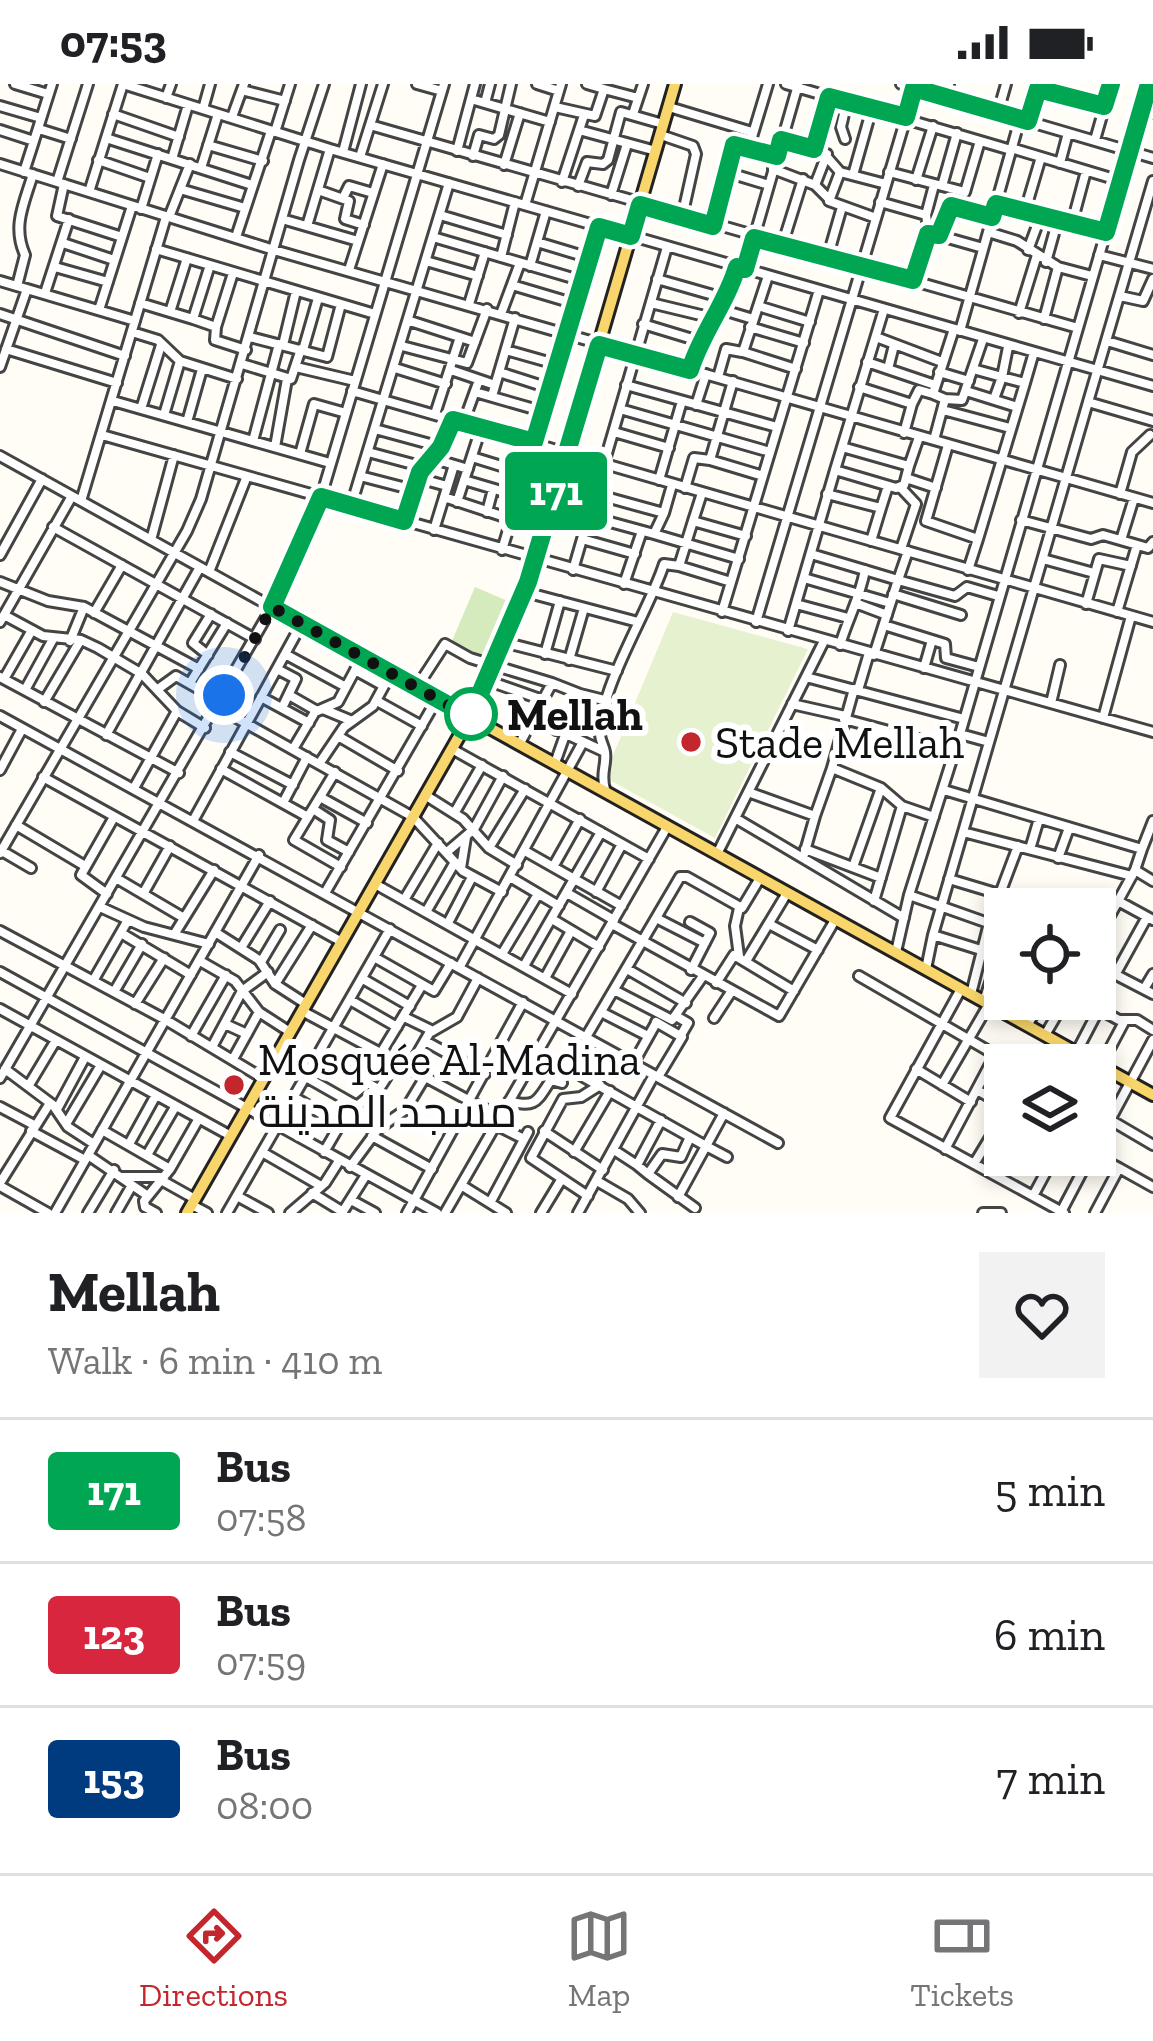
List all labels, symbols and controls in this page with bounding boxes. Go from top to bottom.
text: 07:53 [60,15,167,69]
line badge: 171 [487,452,625,530]
text: 171 [529,465,583,516]
your location [194,665,254,725]
place label: Mellah [507,688,643,742]
marker: Mellah [446,689,496,739]
place label: Stade Mellah [715,716,964,770]
marker: Stade Mellah [678,729,704,755]
map controls [984,888,1116,1176]
button: locate [984,888,1116,1020]
place label: Mosquée Al-Madina مسجد المدينة [258,1033,641,1139]
button: layers [984,1044,1116,1176]
marker: Mosquée Al-Madina مسجد المدينة [221,1072,247,1098]
button: heart [979,1252,1105,1378]
text: Mellah [48,1257,220,1326]
text: Walk · 6 min · 410 m [48,1337,382,1384]
text: Bus [216,1440,291,1494]
text: 5 min [995,1464,1105,1518]
text: 171 [87,1465,141,1516]
text: 07:58 [216,1494,307,1541]
text: Bus [216,1584,291,1638]
text: 6 min [994,1608,1105,1662]
text: 123 [83,1609,145,1660]
text: 07:59 [216,1638,306,1685]
text: Bus [216,1728,291,1782]
text: 7 min [996,1752,1105,1806]
text: 153 [83,1753,145,1804]
text: 08:00 [216,1782,313,1829]
tab: Directions [139,1903,288,2014]
tab: Map [566,1903,632,2014]
tab: Tickets [910,1903,1014,2014]

